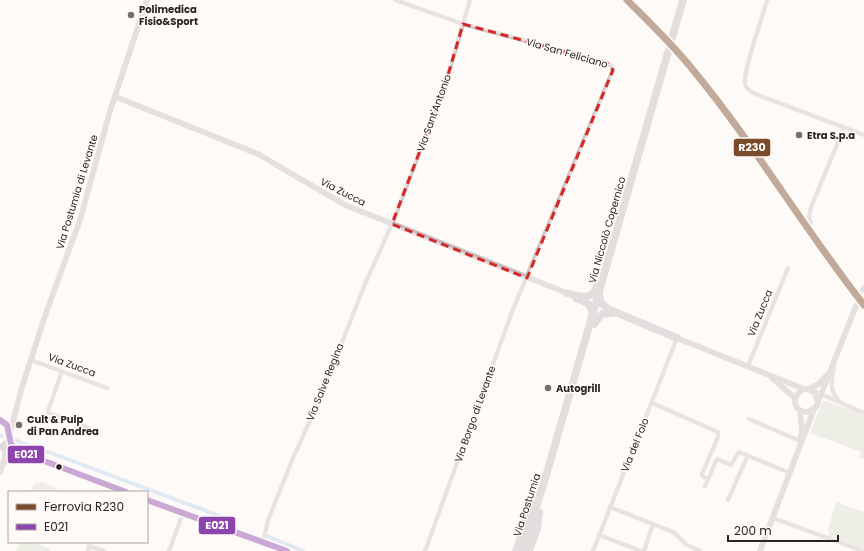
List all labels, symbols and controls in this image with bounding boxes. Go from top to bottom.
place label: Polimedica Fisio&Sport [139,2,198,29]
marker: Polimedica Fisio&Sport [126,10,136,20]
street label: Via San Feliciano [524,34,610,72]
street label: Via Sant'Antonio [413,72,455,154]
place label: Etra S.p.a [807,128,855,143]
marker: Etra S.p.a [794,130,804,140]
street label: Via Postumia di Levante [52,133,102,251]
line badge: R230 [733,138,771,157]
text: R230 [738,139,766,155]
street label: Via Zucca [318,174,368,210]
street label: Via Niccolò Copernico [585,175,629,285]
street label: Via Zucca [744,287,776,339]
street label: Via Salve Regina [303,341,347,423]
street label: Via Zucca [46,350,98,380]
street label: Via Borgo di Levante [451,364,499,464]
place label: Autogrill [556,381,601,396]
marker: Autogrill [543,383,553,393]
place label: Cult & Pulp di Pan Andrea [27,412,99,439]
street label: Via del Folo [617,416,653,474]
marker: Cult & Pulp di Pan Andrea [14,420,24,430]
line badge: E021 [7,445,45,464]
text: E021 [14,446,38,462]
unlabelled marker [54,462,64,472]
street label: Via Postumia [510,471,544,539]
legend [8,491,148,543]
text: Ferrovia R230 [44,498,124,515]
line badge: E021 [198,516,236,535]
text: E021 [205,517,229,533]
scale bar [728,517,838,543]
text: E021 [44,518,68,535]
text: 200 m [734,522,772,539]

